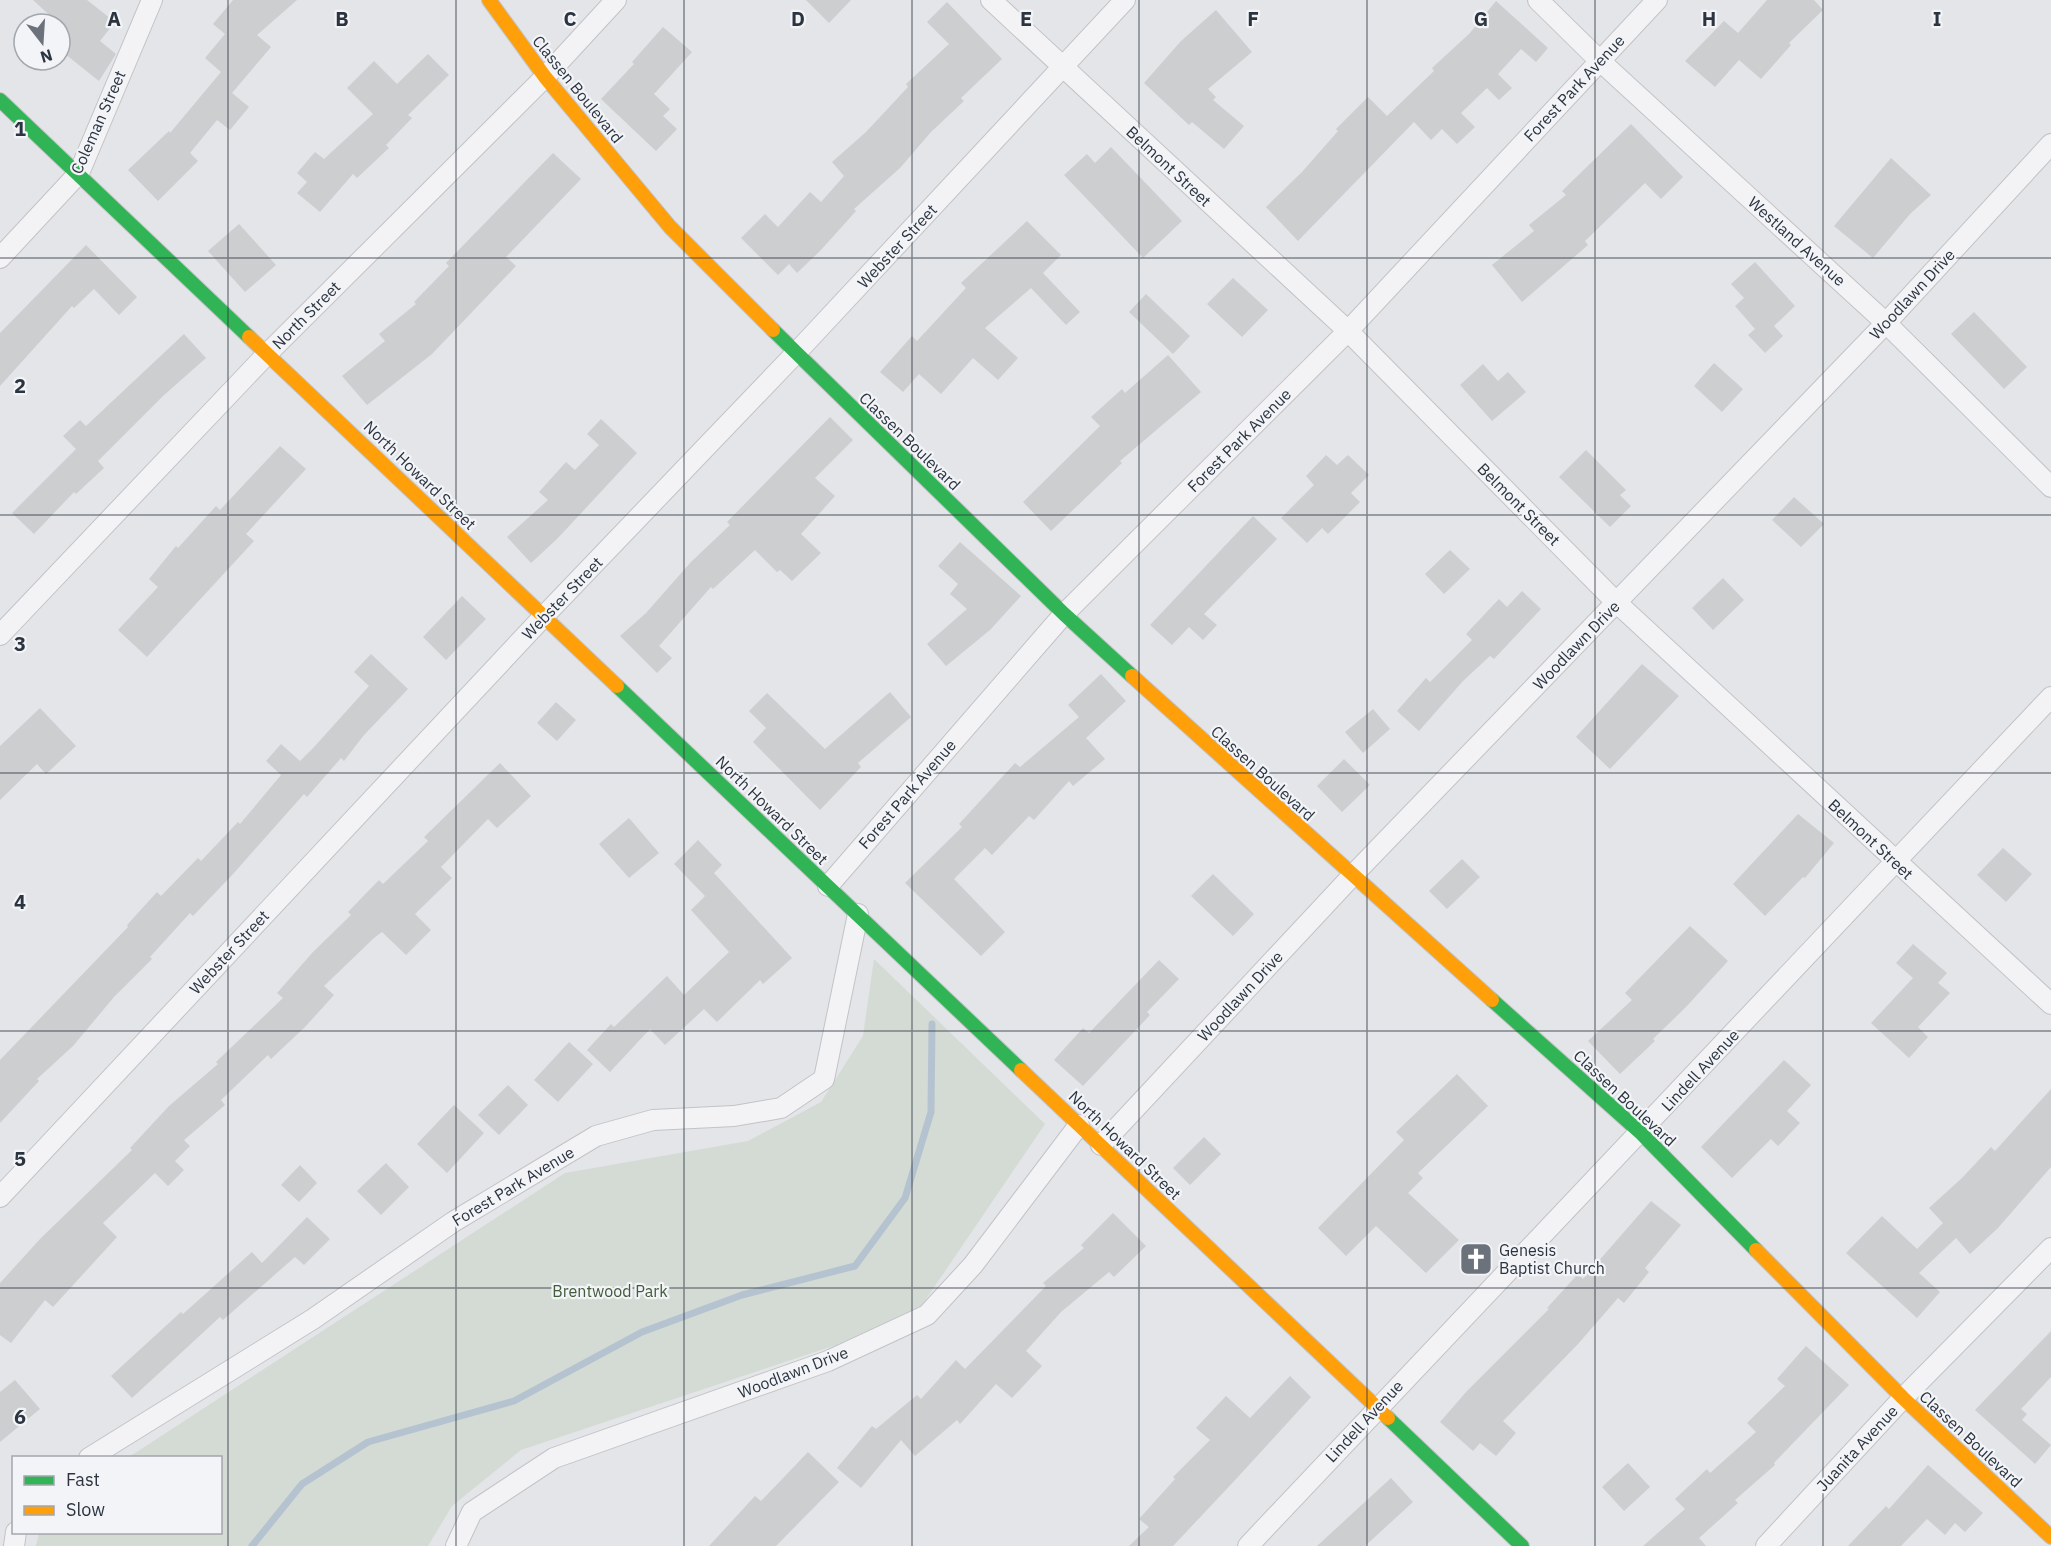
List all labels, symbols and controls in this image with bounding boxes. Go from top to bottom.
text: A [107,5,121,32]
text: B [335,5,349,32]
text: C [563,5,577,32]
text: D [791,5,805,32]
text: E [1020,5,1032,32]
text: F [1247,5,1259,32]
text: G [1474,5,1488,32]
text: H [1702,5,1716,32]
text: I [1933,5,1941,32]
north arrow [12,12,72,72]
street label: Forest Park Avenue [1519,30,1629,146]
street label: Classen Boulevard [528,31,628,147]
text: N [38,45,55,68]
street label: Coleman Street [66,67,130,177]
text: 1 [14,115,26,142]
street label: Belmont Street [1122,122,1216,210]
street label: Westland Avenue [1744,192,1850,290]
street label: Webster Street [853,200,941,292]
street label: Woodlawn Drive [1865,244,1959,343]
street label: North Street [268,277,344,353]
text: 2 [14,372,26,399]
street label: Forest Park Avenue [1183,384,1295,496]
street label: Classen Boulevard [855,388,965,494]
street label: North Howard Street [360,416,480,534]
street label: Belmont Street [1473,458,1565,550]
street label: Webster Street [517,552,607,644]
street label: Woodlawn Drive [1528,596,1624,694]
text: 3 [14,630,26,657]
street label: Classen Boulevard [1207,721,1319,825]
street label: Forest Park Avenue [854,735,960,853]
street label: North Howard Street [712,751,832,869]
street label: Belmont Street [1824,795,1918,883]
text: 4 [14,888,26,915]
street label: Webster Street [185,906,273,998]
street label: Woodlawn Drive [1193,946,1287,1045]
street label: Lindell Avenue [1657,1025,1743,1115]
street label: Classen Boulevard [1570,1045,1680,1151]
street label: North Howard Street [1065,1086,1185,1204]
street label: Forest Park Avenue [448,1142,578,1230]
text: 5 [14,1145,26,1172]
place label: Genesis Baptist Church [1499,1240,1605,1278]
church icon: Genesis Baptist Church [1458,1241,1494,1277]
park label: Brentwood Park [552,1281,668,1301]
street label: Woodlawn Drive [735,1342,851,1402]
street label: Lindell Avenue [1321,1376,1407,1466]
street label: Classen Boulevard [1916,1386,2026,1492]
street label: Juanita Avenue [1812,1401,1902,1495]
text: 6 [14,1403,26,1430]
legend [12,1456,222,1534]
text: Fast [66,1468,100,1491]
text: Slow [66,1498,105,1521]

